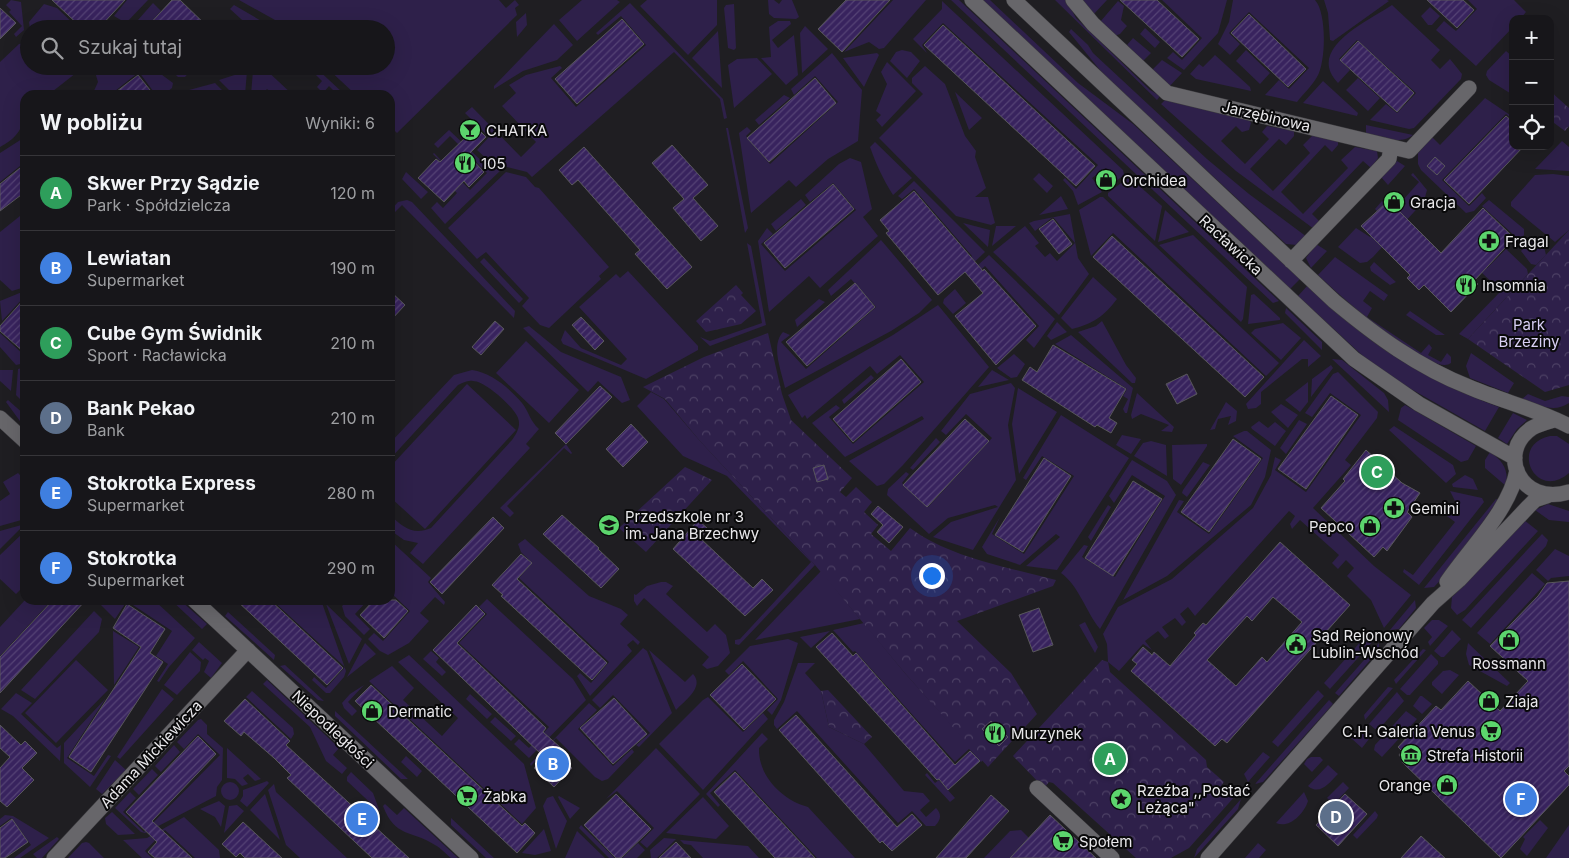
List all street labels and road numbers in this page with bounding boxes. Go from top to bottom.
street label: Jarzębinowa [1220,97,1312,135]
street label: Racławicka [1195,211,1267,279]
street label: Niepodległości [288,686,378,772]
street label: Adama Mickiewicza [96,696,206,812]

